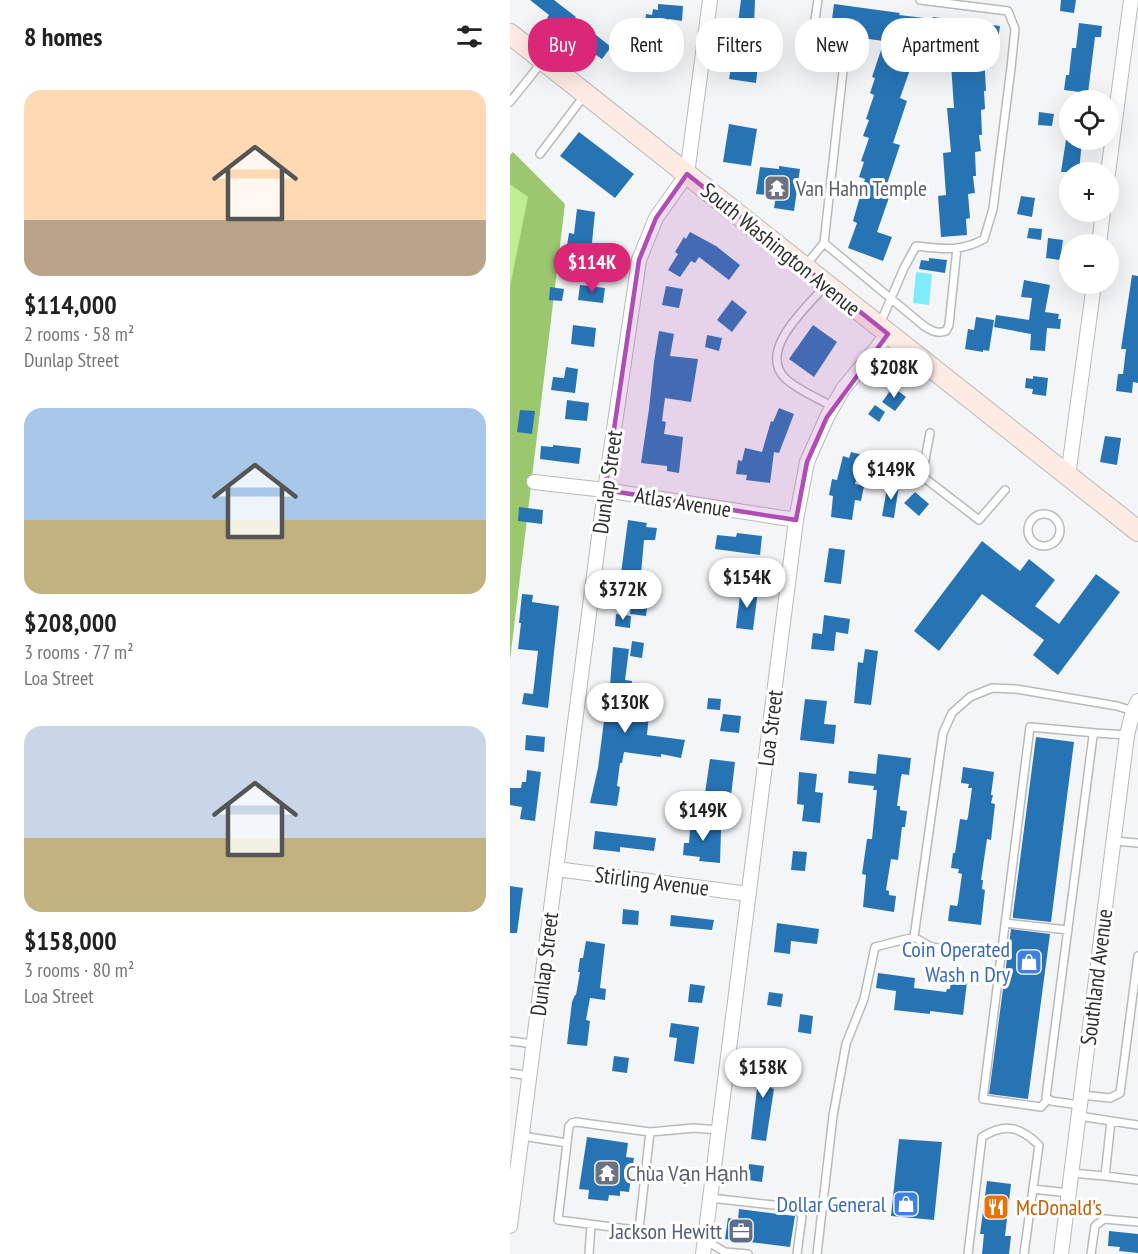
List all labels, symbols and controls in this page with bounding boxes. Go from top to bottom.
chip: Buy [528,18,597,72]
chip: Rent [609,18,684,72]
chip: Filters [696,18,783,72]
chip: New [795,18,869,72]
chip: Apartment [881,18,1000,72]
text: 8 homes [24,20,102,53]
icon: filters [453,20,486,53]
map controls [1059,90,1119,294]
button: locate [1059,90,1119,150]
icon: home [201,129,309,237]
button: + [1059,162,1119,222]
temple icon: Van Hahn Temple [762,173,792,203]
place label: Van Hahn Temple [795,174,927,202]
street label: South Washington Avenue [696,176,866,322]
button: − [1059,234,1119,294]
pin: $114K [550,243,634,294]
text: $114K [568,249,616,275]
text: $114,000 [24,288,117,321]
text: 2 rooms · 58 m² [24,321,134,347]
text: Dunlap Street [24,347,119,373]
pin: $208K [852,348,936,399]
text: $208K [870,354,918,380]
street label: Dunlap Street [586,428,628,536]
icon: home [201,447,309,555]
pin: $149K [849,450,933,501]
text: $149K [867,456,915,482]
street label: Atlas Avenue [633,481,733,523]
pin: $154K [705,558,789,609]
text: $154K [723,564,771,590]
pin: $372K [581,570,665,621]
text: $372K [599,576,647,602]
text: $208,000 [24,606,117,639]
text: 3 rooms · 77 m² [24,639,134,665]
text: Loa Street [24,665,94,691]
pin: $130K [583,683,667,734]
street label: Loa Street [751,688,789,768]
text: $130K [601,689,649,715]
icon: home [201,765,309,873]
pin: $149K [661,791,745,842]
text: $149K [679,797,727,823]
street label: Stirling Avenue [593,860,711,902]
street label: Southland Avenue [1074,907,1118,1047]
street label: Dunlap Street [524,910,564,1018]
text: $158,000 [24,924,117,957]
place label: Coin Operated Wash n Dry [902,935,1011,988]
shop icon: Coin Operated Wash n Dry [1014,947,1044,977]
text: 3 rooms · 80 m² [24,957,134,983]
text: Loa Street [24,983,94,1009]
pin: $158K [721,1048,805,1099]
text: $158K [739,1054,787,1080]
temple icon: Chùa Vạn Hạnh [592,1158,622,1188]
place label: Chùa Vạn Hạnh [626,1159,748,1187]
shop icon: Dollar General [891,1189,921,1219]
place label: Dollar General [777,1190,887,1218]
restaurant icon: McDonald's [981,1192,1011,1222]
place label: McDonald's [1016,1193,1102,1221]
office icon: Jackson Hewitt [726,1216,756,1246]
place label: Jackson Hewitt [609,1217,722,1245]

